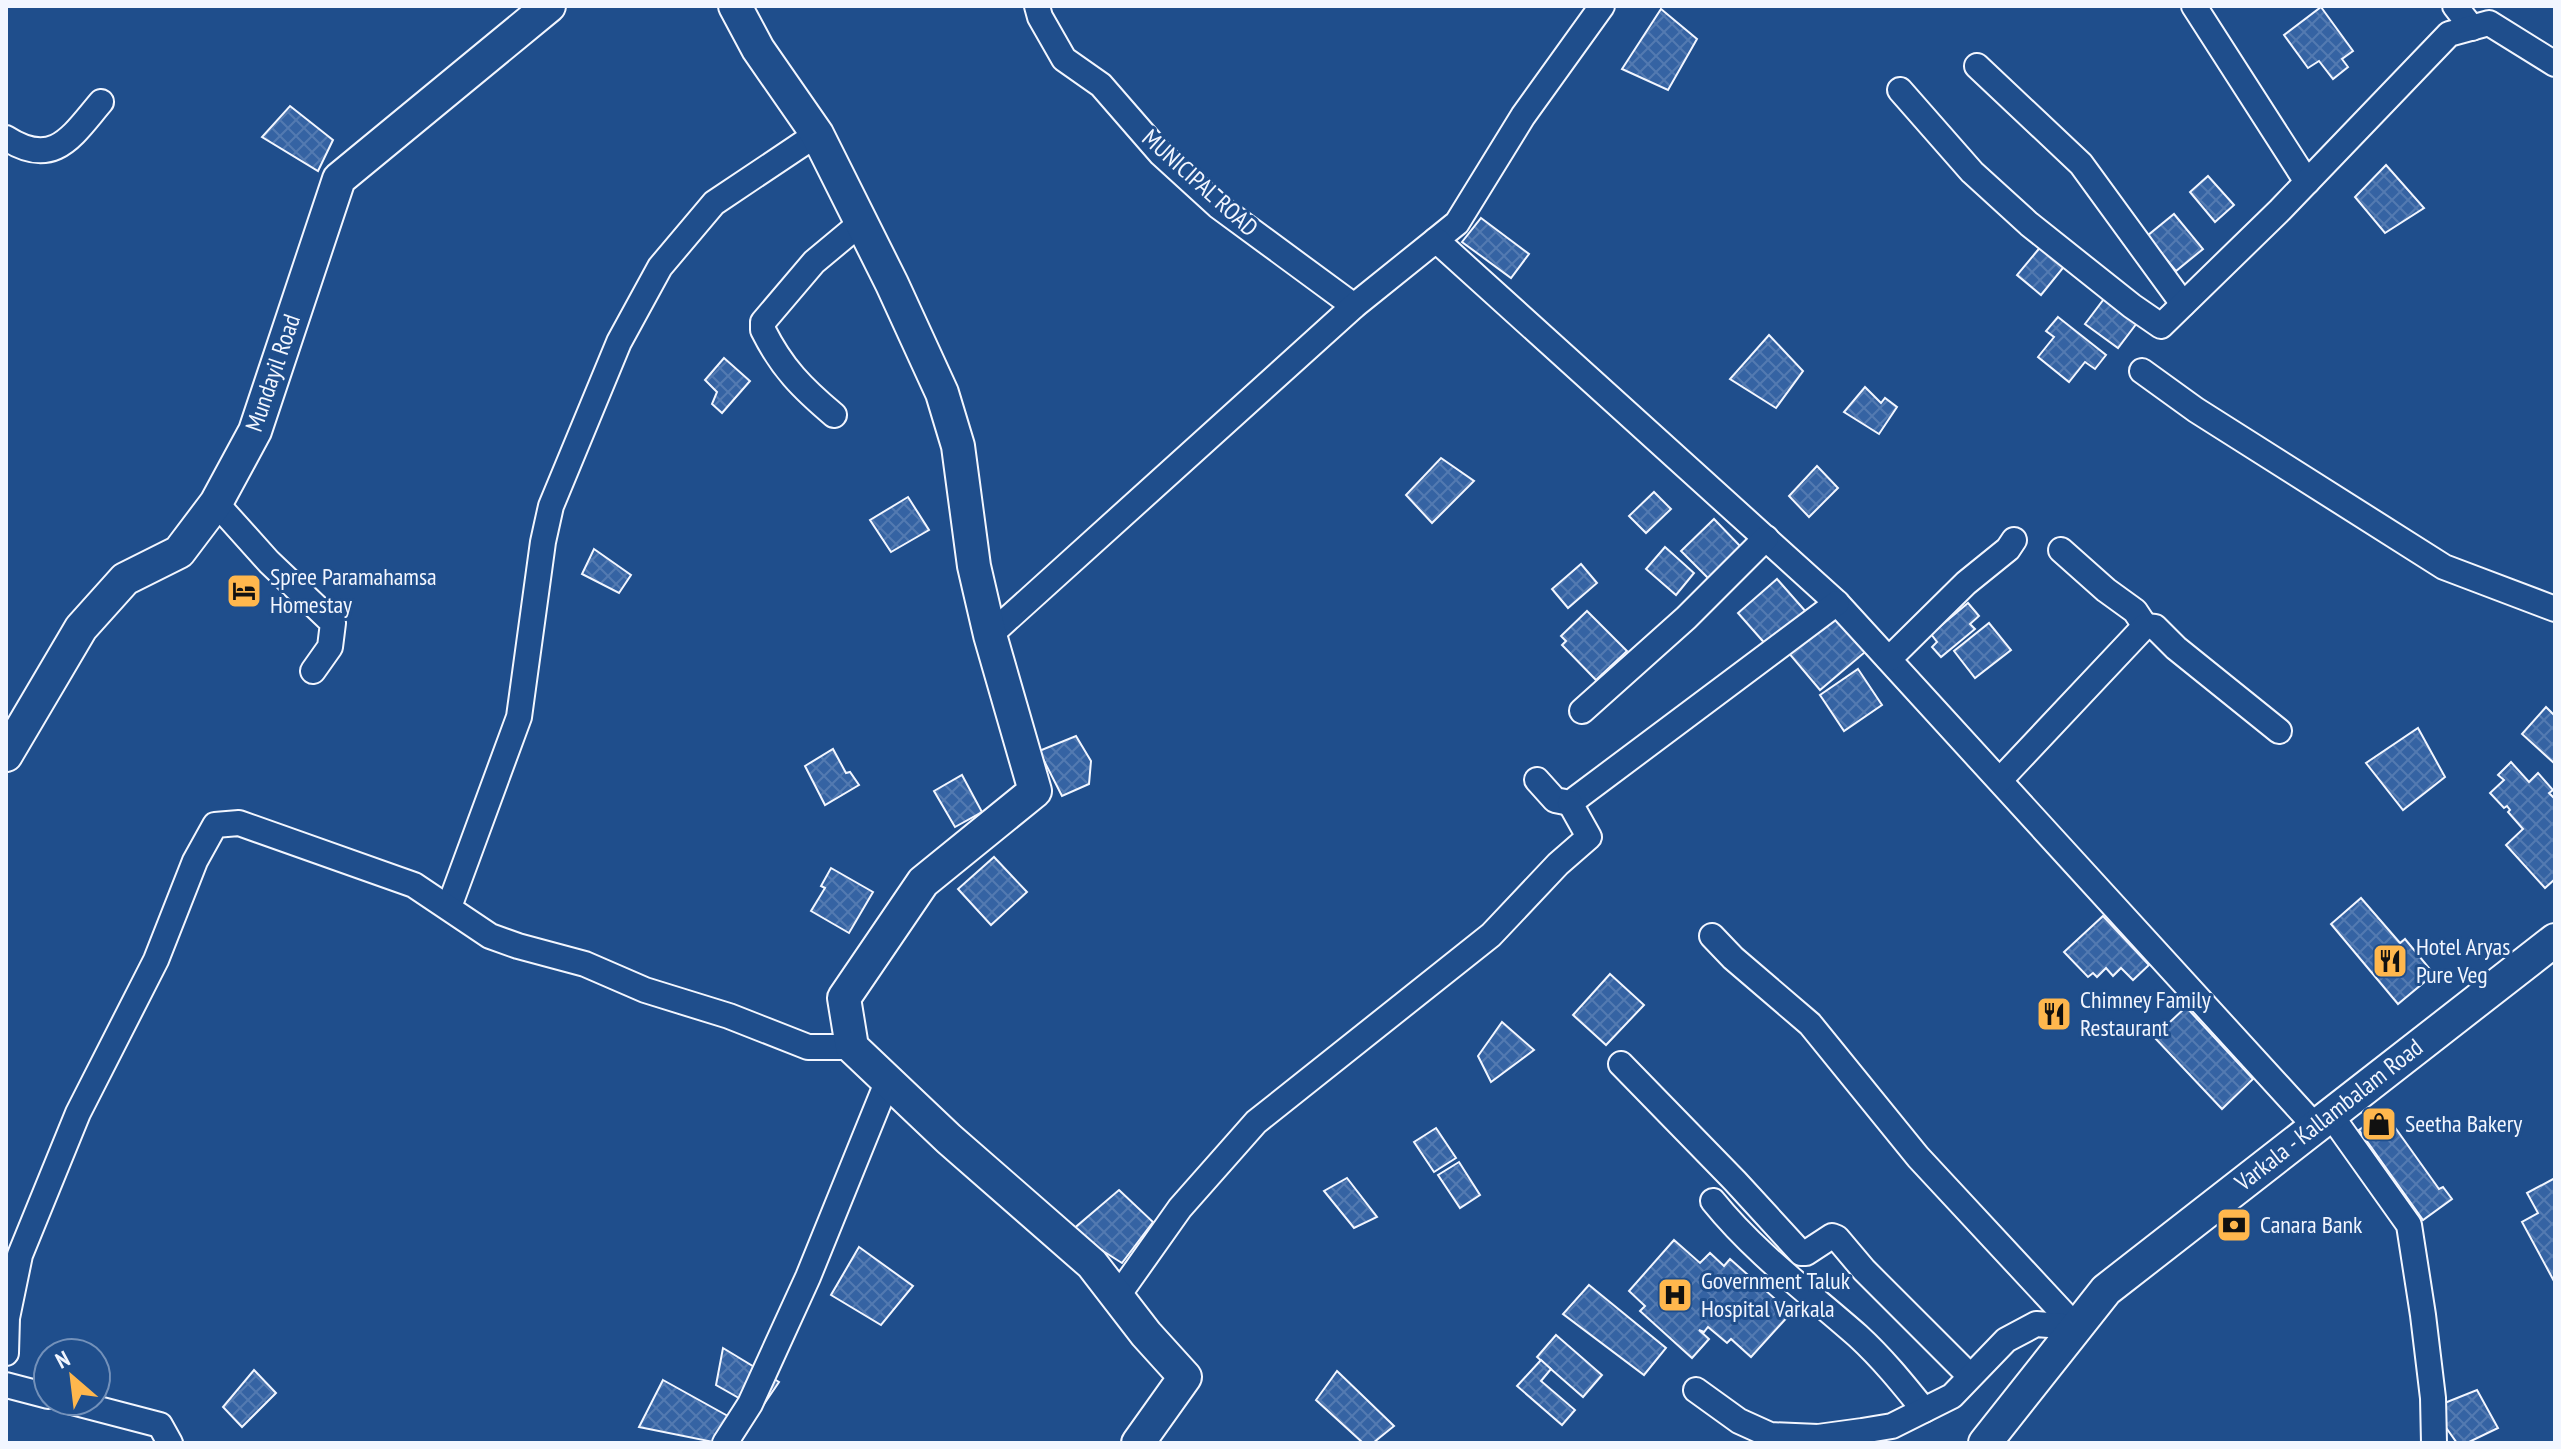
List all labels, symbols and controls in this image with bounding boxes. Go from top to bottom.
street label: MUNICIPAL ROAD [1136,122,1265,243]
street label: Mundayil Road [238,310,307,436]
place label: Spree Paramahamsa Homestay [270,561,437,620]
hotel icon: Spree Paramahamsa Homestay [225,572,263,610]
place label: Hotel Aryas Pure Veg [2416,931,2510,990]
restaurant icon: Hotel Aryas Pure Veg [2371,942,2409,980]
place label: Chimney Family Restaurant [2080,984,2211,1043]
restaurant icon: Chimney Family Restaurant [2035,995,2073,1033]
street label: Varkala - Kallambalam Road [2228,1032,2429,1198]
shop icon: Seetha Bakery [2360,1105,2398,1143]
place label: Seetha Bakery [2405,1108,2522,1139]
bank icon: Canara Bank [2215,1206,2253,1244]
place label: Canara Bank [2260,1209,2363,1240]
place label: Government Taluk Hospital Varkala [1701,1265,1851,1324]
hospital icon: Government Taluk Hospital Varkala [1656,1276,1694,1314]
north arrow [32,1337,112,1417]
text: N [51,1344,74,1374]

